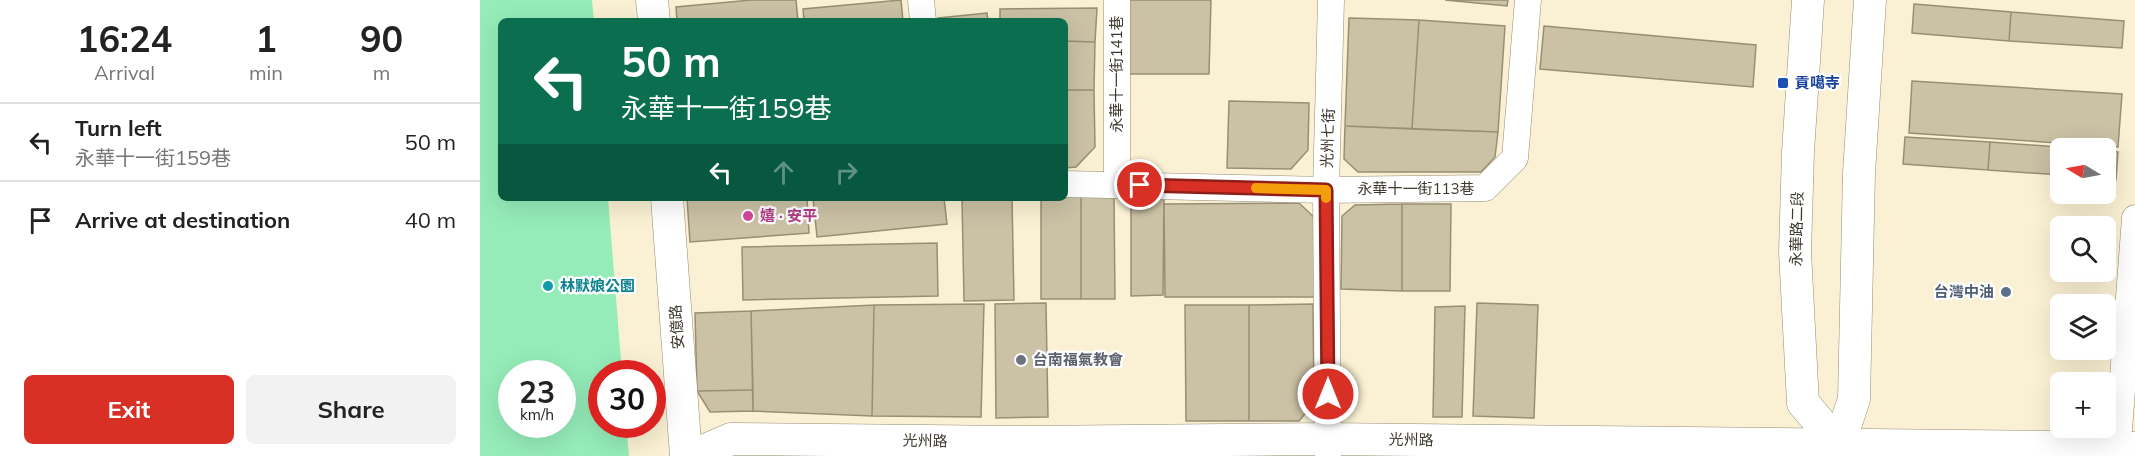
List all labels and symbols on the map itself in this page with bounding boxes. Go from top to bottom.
street label: 永華十一街141巷 [1107,15,1126,133]
place label: 貢噶寺 [1795,73,1840,92]
marker: 貢噶寺 [1776,76,1790,90]
street label: 光州七街 [1317,108,1338,168]
north arrow [2050,138,2116,204]
pin [1114,159,1165,210]
street label: 永華十一街113巷 [1357,179,1475,198]
street label: 永華路二段 [1786,191,1807,267]
place label: 嬉 · 安平 [760,206,817,225]
marker: 嬉 · 安平 [741,209,755,223]
place label: 林默娘公園 [560,276,635,295]
marker: 林默娘公園 [541,279,555,293]
place label: 台灣中油 [1934,282,1994,301]
marker: 台灣中油 [1999,285,2013,299]
street label: 安億路 [665,304,688,350]
place label: 台南福氣教會 [1033,350,1123,369]
marker: 台南福氣教會 [1014,353,1028,367]
speed limit sign: 30 [588,360,666,438]
position arrow [1296,362,1360,426]
street label: 光州路 [1388,430,1434,449]
street label: 光州路 [902,431,948,450]

